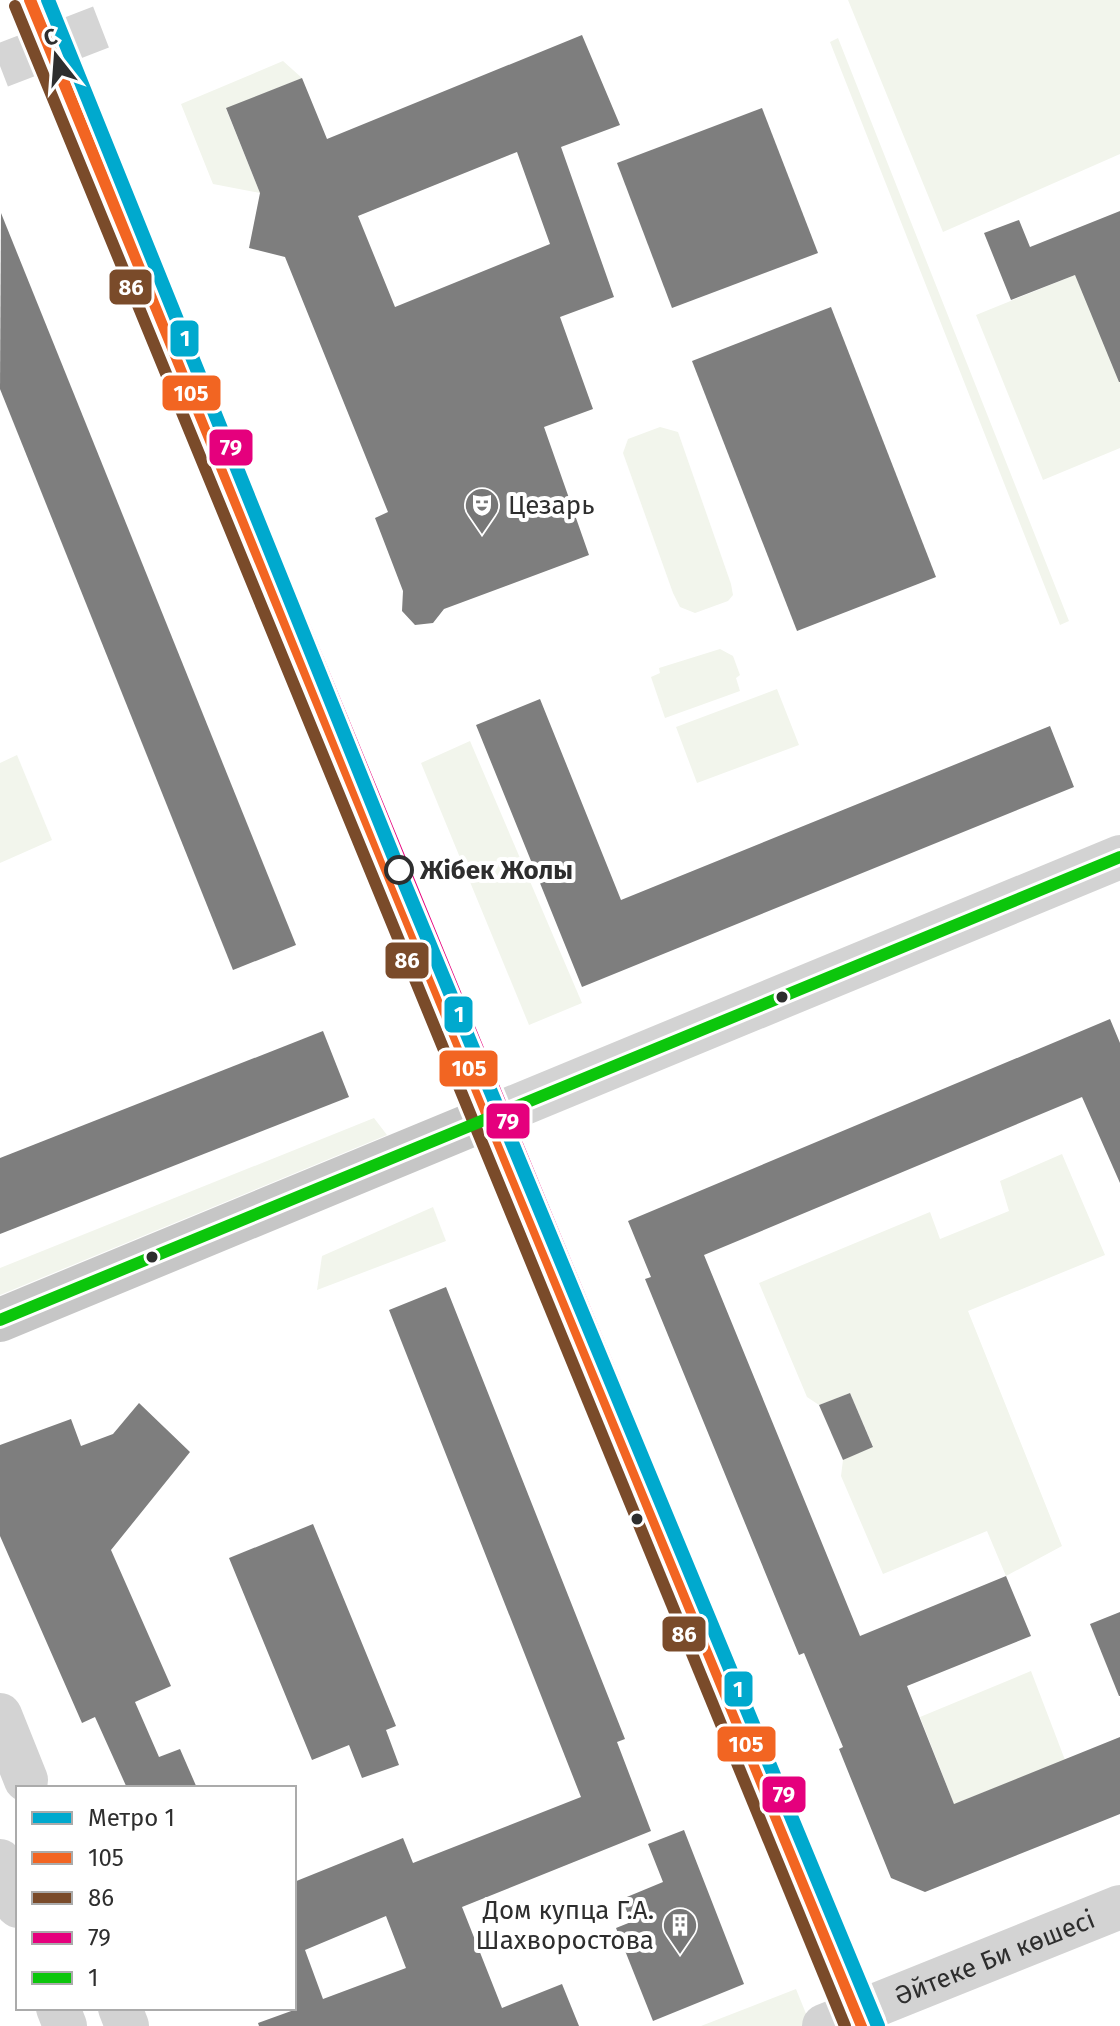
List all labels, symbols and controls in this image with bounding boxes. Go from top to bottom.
north arrow [16,16,96,96]
text: С [40,22,61,52]
line badge: 86 [108,268,153,306]
text: 86 [118,274,144,301]
line badge: 1 [169,319,200,358]
text: 1 [180,325,190,352]
line badge: 105 [161,374,222,412]
text: 105 [174,380,209,407]
line badge: 79 [208,428,254,467]
text: 79 [220,434,242,461]
theatre icon: Цезарь [463,486,501,536]
place label: Цезарь [508,490,595,521]
place label: Жібек Жолы [419,855,573,886]
marker: Жібек Жолы [385,856,413,884]
line badge: 86 [384,941,430,980]
text: 86 [394,947,420,974]
unlabelled marker [774,989,790,1005]
line badge: 1 [443,995,474,1034]
text: 1 [454,1001,464,1028]
line badge: 105 [438,1049,499,1088]
text: 105 [452,1055,487,1082]
line badge: 79 [485,1102,531,1140]
text: 79 [497,1108,519,1135]
unlabelled marker [144,1249,160,1265]
unlabelled marker [629,1511,645,1527]
line badge: 86 [661,1615,707,1653]
text: 86 [671,1621,697,1648]
line badge: 1 [723,1670,754,1708]
text: 1 [733,1676,743,1703]
line badge: 105 [716,1725,777,1763]
text: 105 [729,1731,764,1758]
line badge: 79 [761,1775,807,1814]
text: 79 [773,1781,795,1808]
legend [16,1786,296,2010]
text: Метро 1 [88,1804,175,1832]
text: 105 [88,1844,124,1872]
text: 86 [88,1884,114,1912]
place label: Дом купца Г.А. Шахворостова [476,1895,654,1956]
street label: Әйтеке Би көшесі [890,1903,1099,2011]
building icon: Дом купца Г.А. Шахворостова [661,1906,699,1956]
text: 79 [88,1924,111,1952]
text: 1 [88,1964,98,1992]

